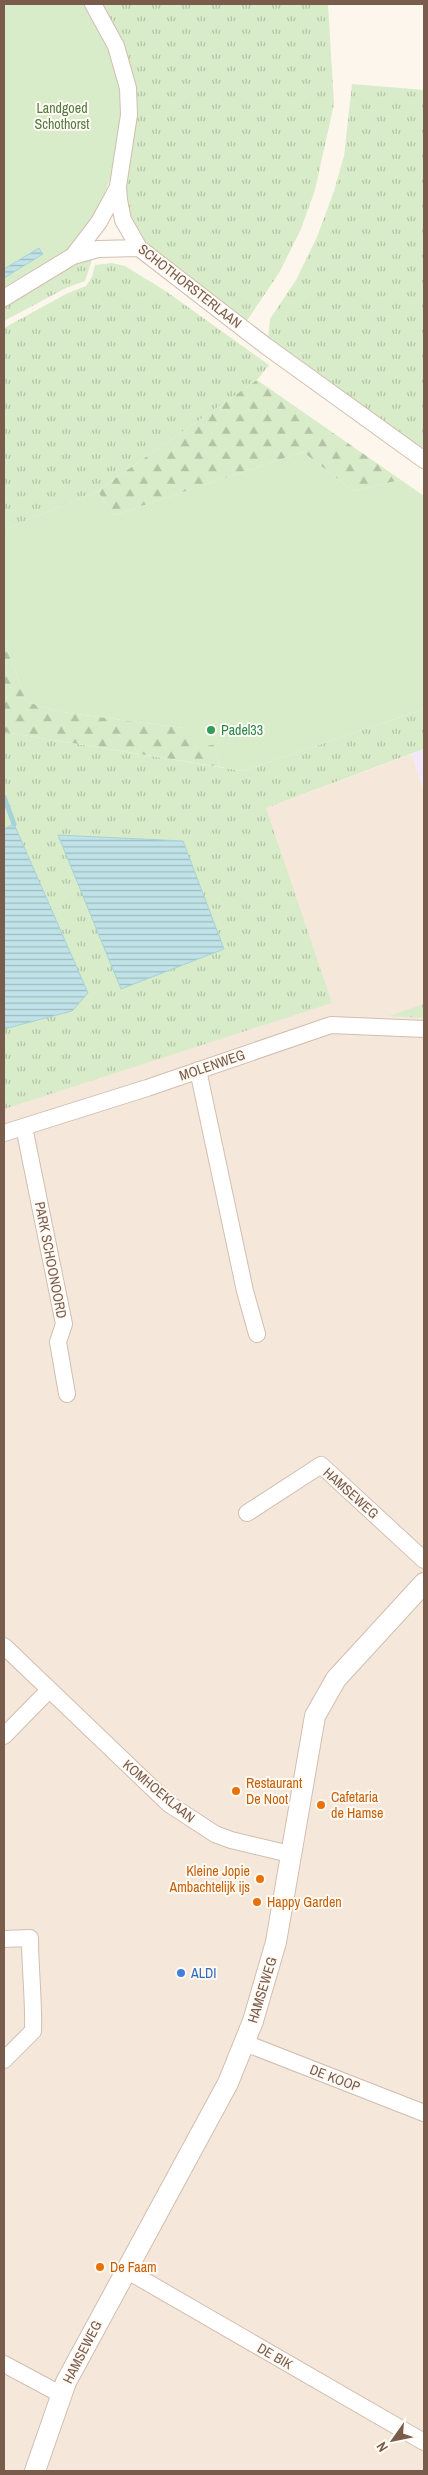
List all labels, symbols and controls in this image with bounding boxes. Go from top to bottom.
park label: Landgoed Schothorst [35,99,89,133]
street label: SCHOTHORSTERLAAN [135,240,245,332]
place label: Padel33 [221,721,263,739]
marker: Padel33 [205,724,217,736]
street label: MOLENWEG [177,1045,247,1085]
street label: PARK SCHOONOORD [31,1200,71,1320]
street label: HAMSEWEG [320,1463,382,1523]
street label: KOMHOEKLAAN [119,1756,199,1826]
place label: Restaurant De Noot [246,1774,302,1808]
marker: Restaurant De Noot [230,1785,242,1797]
place label: Cafetaria de Hamse [331,1788,383,1822]
marker: Cafetaria de Hamse [315,1799,327,1811]
place label: Kleine Jopie Ambachtelijk ijs [169,1862,250,1896]
marker: Kleine Jopie Ambachtelijk ijs [254,1873,266,1885]
place label: Happy Garden [267,1893,342,1911]
marker: Happy Garden [251,1896,263,1908]
street label: HAMSEWEG [243,1955,281,2025]
place label: ALDI [190,1964,217,1982]
marker: ALDI [175,1967,187,1979]
street label: DE KOOP [307,2060,363,2096]
place label: De Faam [110,2258,157,2276]
marker: De Faam [94,2261,106,2273]
street label: HAMSEWEG [58,2317,106,2386]
street label: DE BIK [254,2339,296,2373]
north arrow [368,2415,418,2465]
text: N [372,2439,392,2455]

